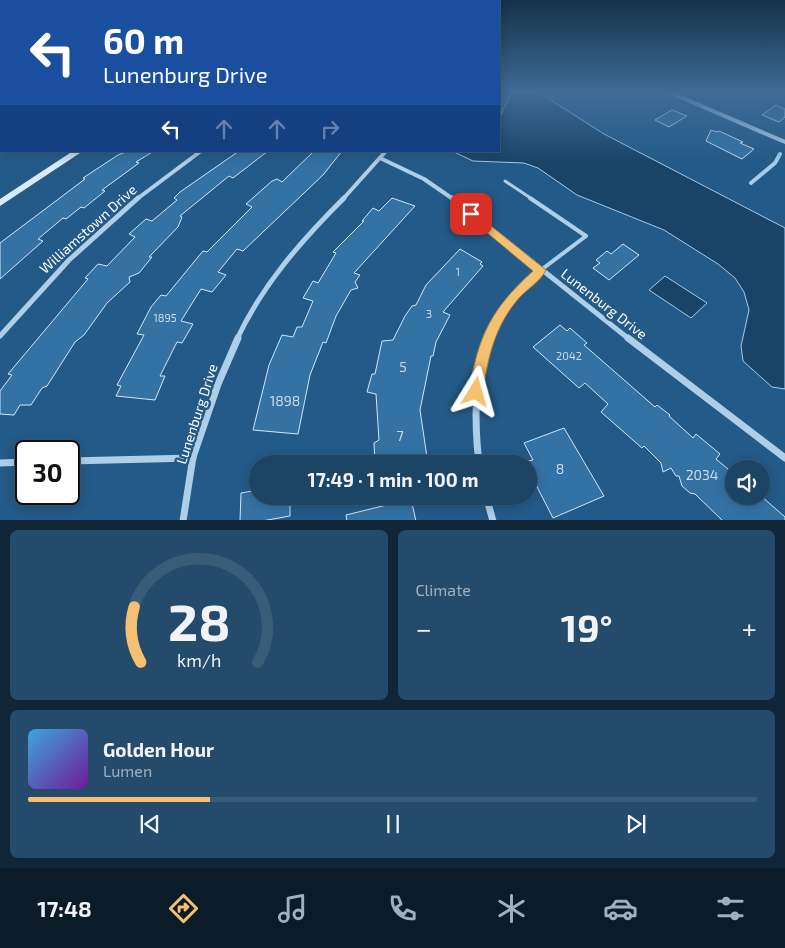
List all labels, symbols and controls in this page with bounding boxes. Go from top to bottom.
text: 60 m [103,19,184,61]
icon: left [20,20,85,85]
text: Lunenburg Drive [103,61,267,87]
icon: left [157,115,185,143]
icon: ahead [210,115,238,143]
icon: ahead [263,115,291,143]
icon: right [316,115,344,143]
street label: Williamstown Drive [36,181,140,277]
pin [450,193,492,235]
icon: arrive [457,200,485,228]
house number: 1 [456,265,460,278]
street label: Lunenburg Drive [558,265,651,343]
house number: 3 [426,307,432,320]
house number: 1895 [153,311,177,324]
house number: 2042 [556,349,582,362]
house number: 5 [399,358,407,375]
street label: Lunenburg Drive [172,361,221,466]
position arrow [449,365,501,417]
house number: 1898 [270,392,300,409]
house number: 7 [396,427,404,444]
speed limit sign: 30 [15,440,80,505]
house number: 8 [556,460,564,477]
map controls [725,460,770,505]
button: sound [725,460,770,505]
house number: 2034 [686,466,718,483]
text: 17:49 · 1 min · 100 m [307,468,479,491]
text: Climate [416,580,471,599]
text: 28 [167,589,230,651]
text: 19° [561,604,613,650]
text: − [416,611,432,645]
text: + [742,611,757,645]
text: km/h [177,649,221,671]
text: Golden Hour [103,738,214,761]
text: Lumen [103,761,152,780]
icon: previous [136,810,164,838]
icon: pause [379,810,407,838]
icon: next [622,810,650,838]
icon: directions [166,891,201,926]
icon: music [275,891,310,926]
icon: phone [385,891,420,926]
icon: climate [494,891,529,926]
icon: car [603,891,638,926]
icon: filters [713,891,748,926]
text: 17:48 [37,895,92,921]

